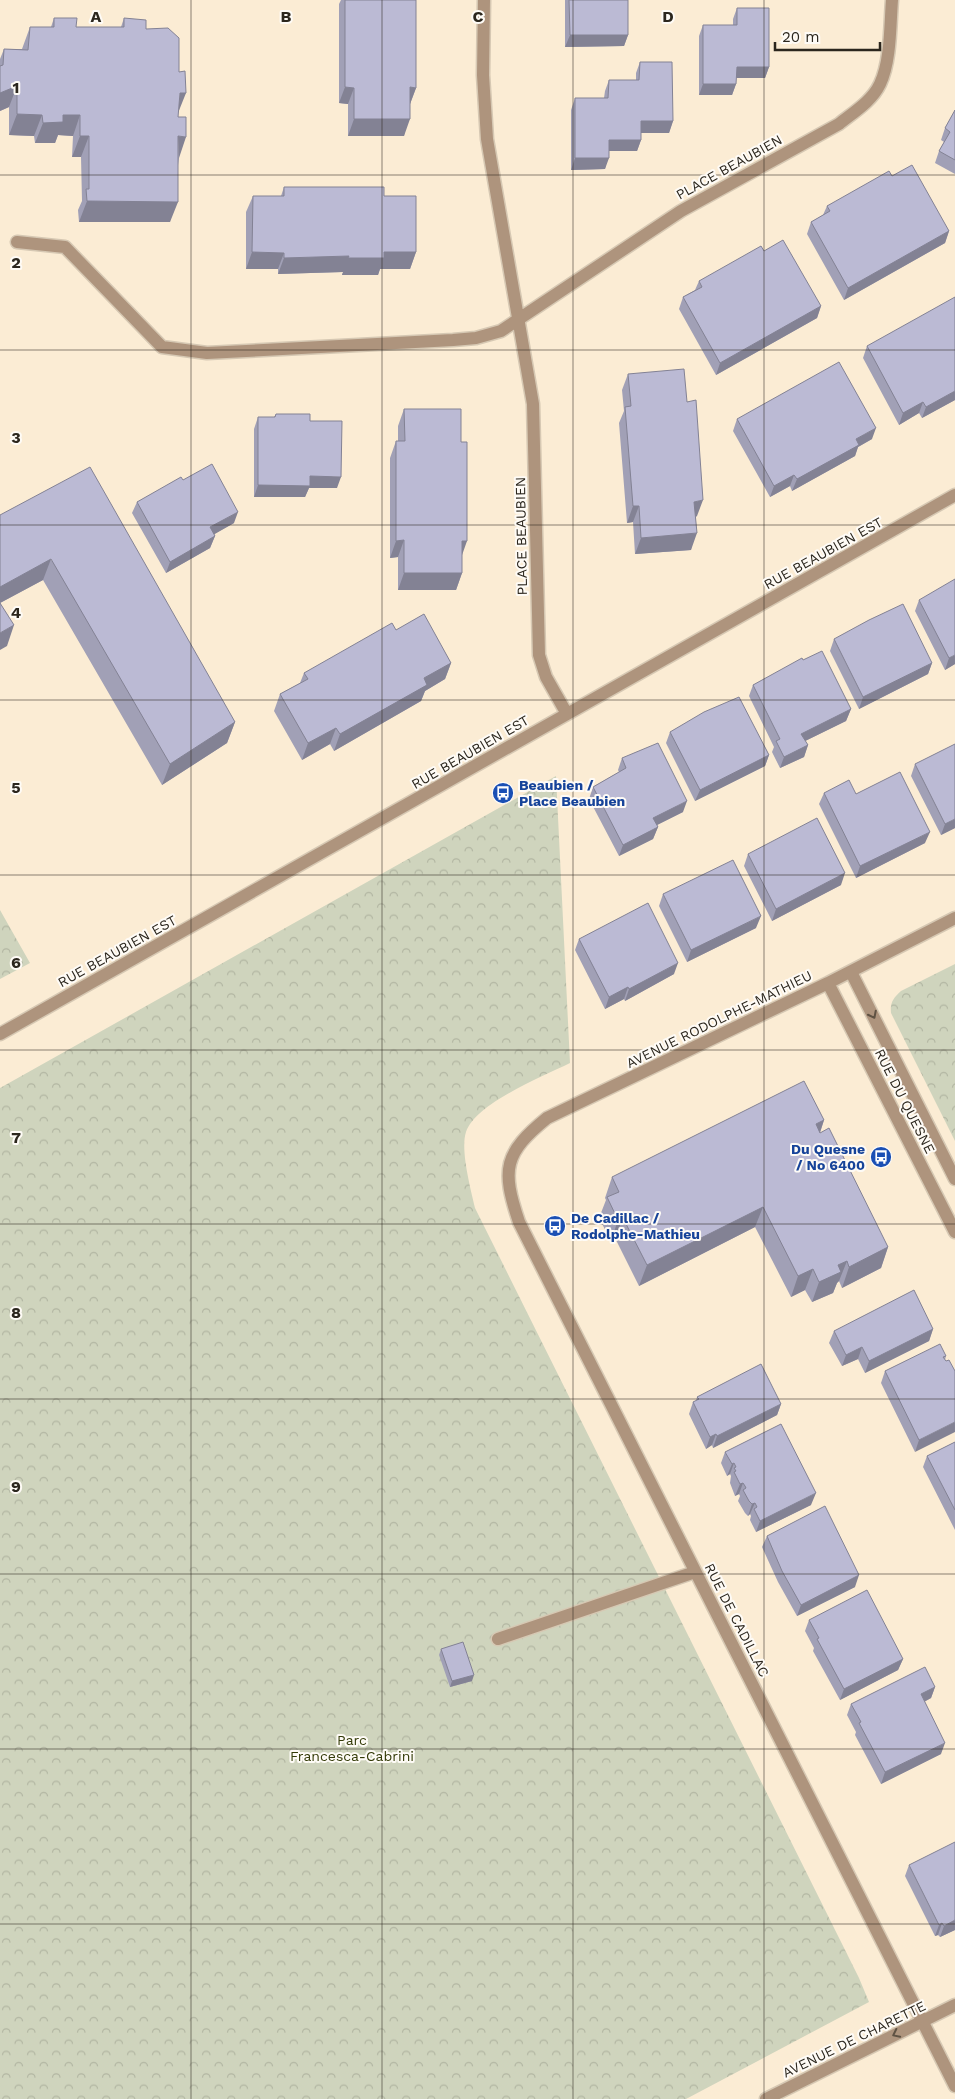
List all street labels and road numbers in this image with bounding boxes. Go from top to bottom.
street label: PLACE BEAUBIEN [673,131,785,203]
street label: PLACE BEAUBIEN [512,477,530,595]
street label: RUE BEAUBIEN EST [761,513,886,592]
street label: RUE BEAUBIEN EST [408,712,532,792]
street label: RUE BEAUBIEN EST [55,911,180,990]
street label: AVENUE RODOLPHE-MATHIEU [623,967,815,1071]
street label: RUE DU QUESNE [872,1046,938,1156]
street label: RUE DE CADILLAC [701,1561,773,1679]
street label: AVENUE DE CHARETTE [780,1997,928,2081]

